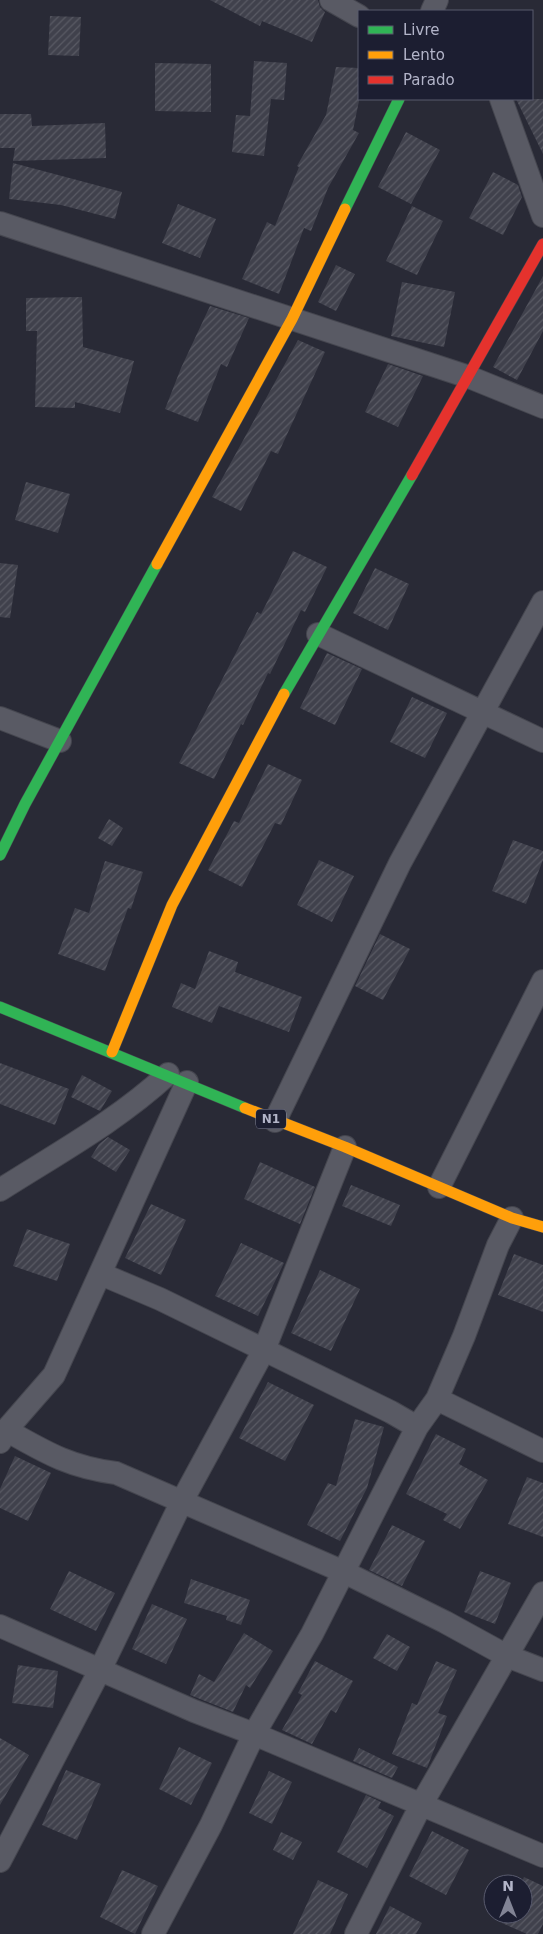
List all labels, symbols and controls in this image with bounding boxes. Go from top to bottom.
legend [358,10,533,100]
text: Livre [403,21,439,39]
text: Lento [403,46,445,64]
text: Parado [403,71,455,89]
road number: N1 [256,1110,286,1128]
north arrow [483,1874,533,1924]
text: N [502,1878,514,1894]

